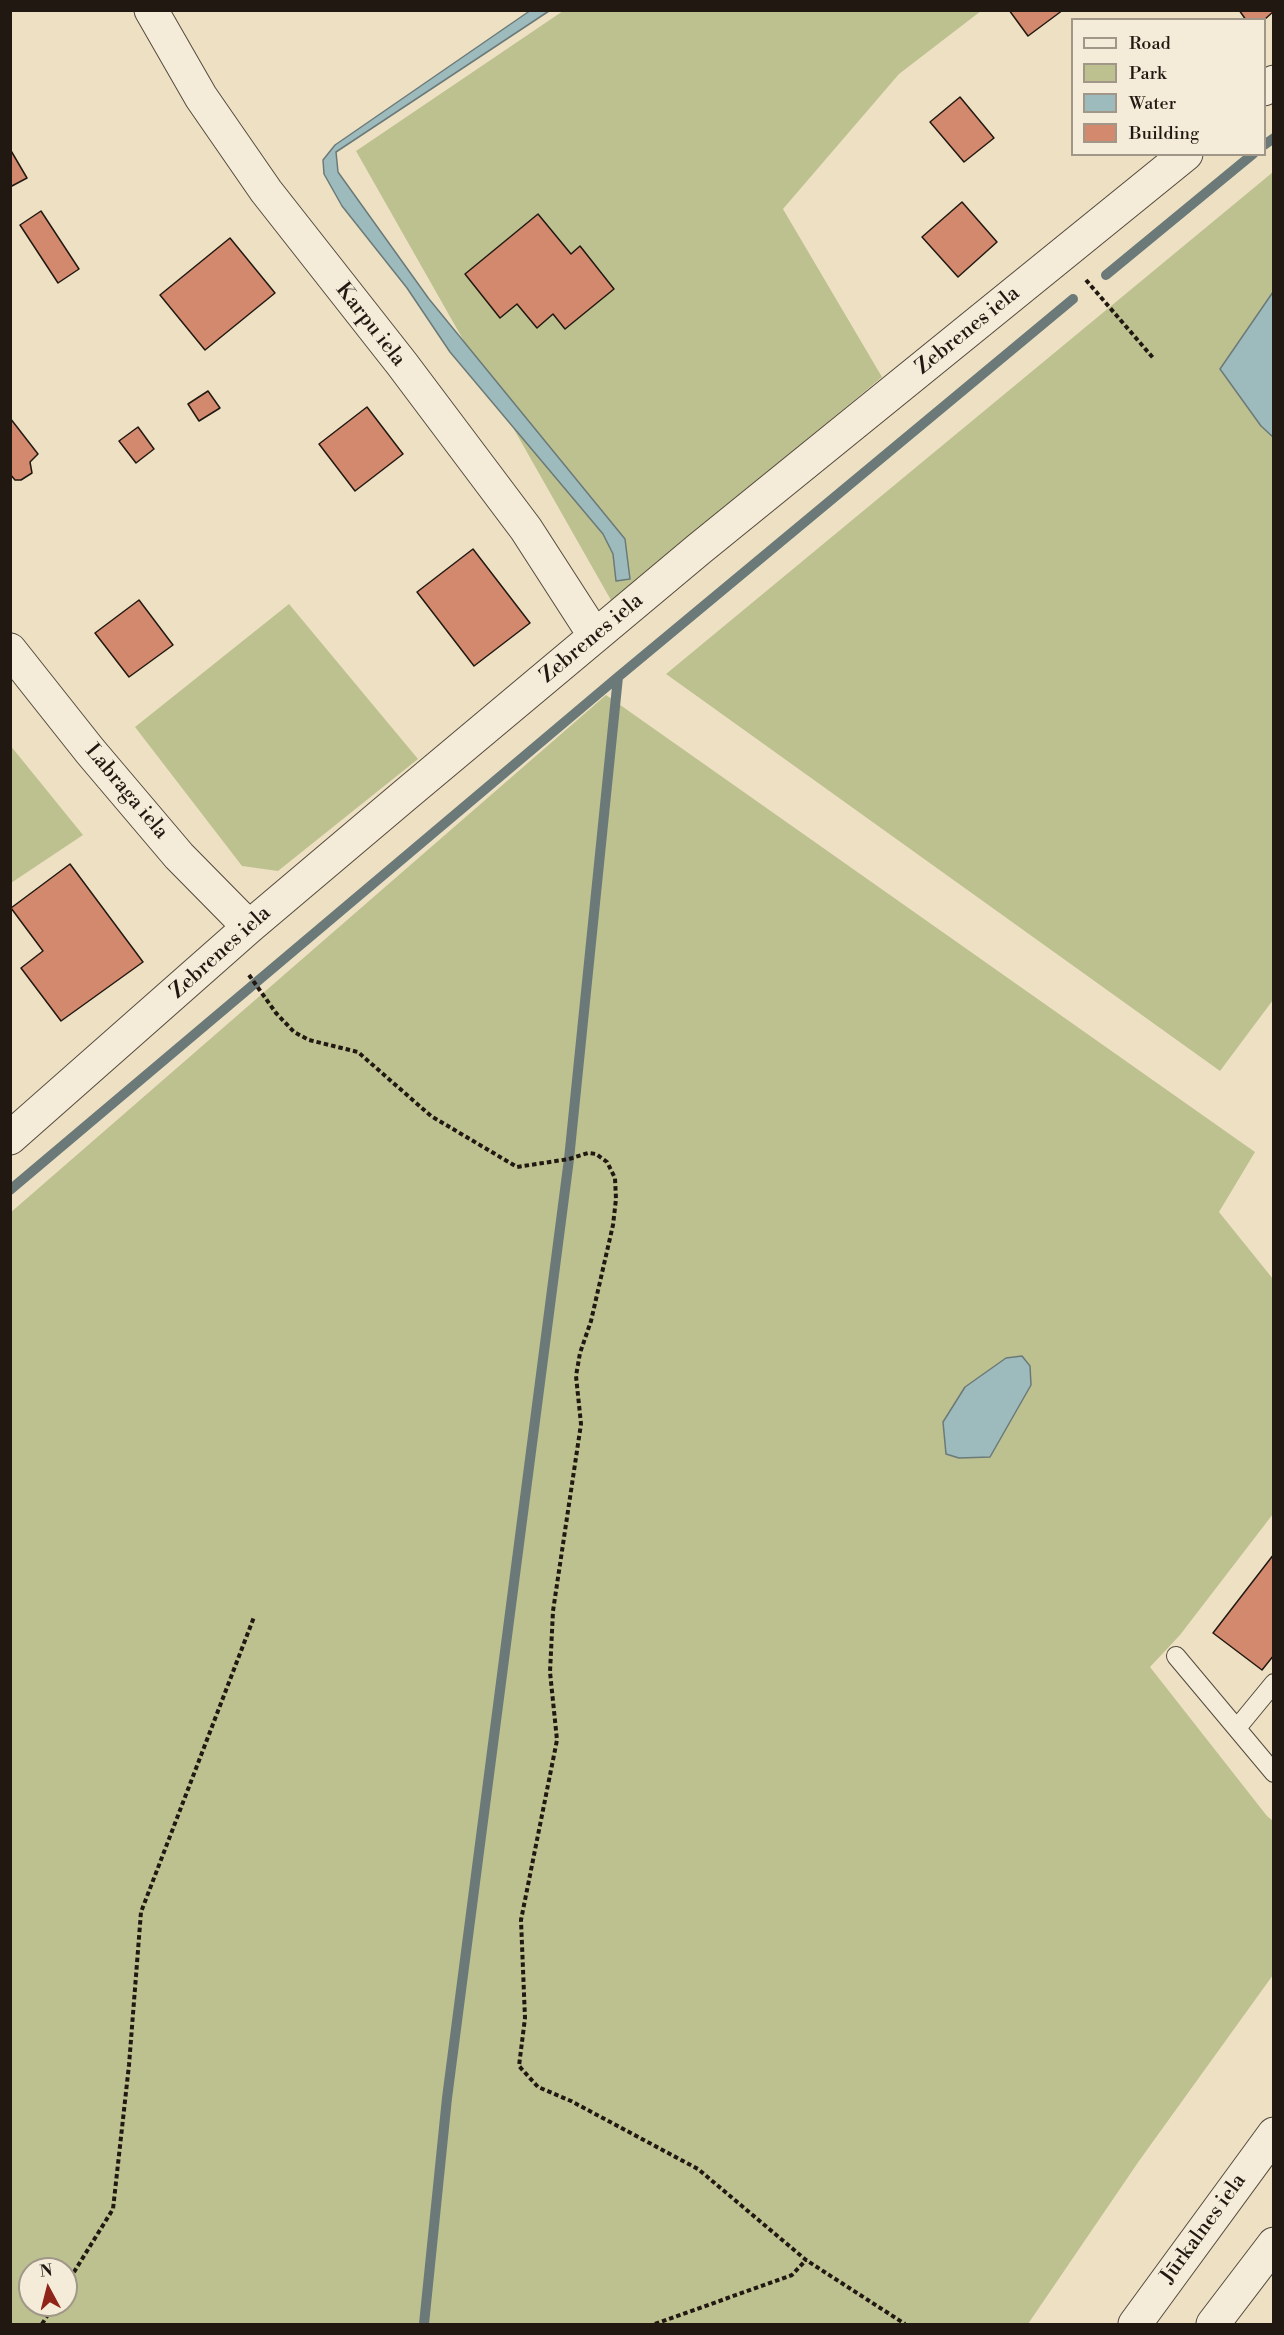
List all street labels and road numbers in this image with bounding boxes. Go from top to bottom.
street label: Karpu iela [330,278,410,372]
street label: Zebrenes iela [911,281,1025,381]
street label: Zebrenes iela [535,589,649,689]
street label: Labraga iela [79,739,173,845]
street label: Zebrenes iela [165,901,277,1005]
street label: Jūrkalnes iela [1156,2169,1252,2289]

